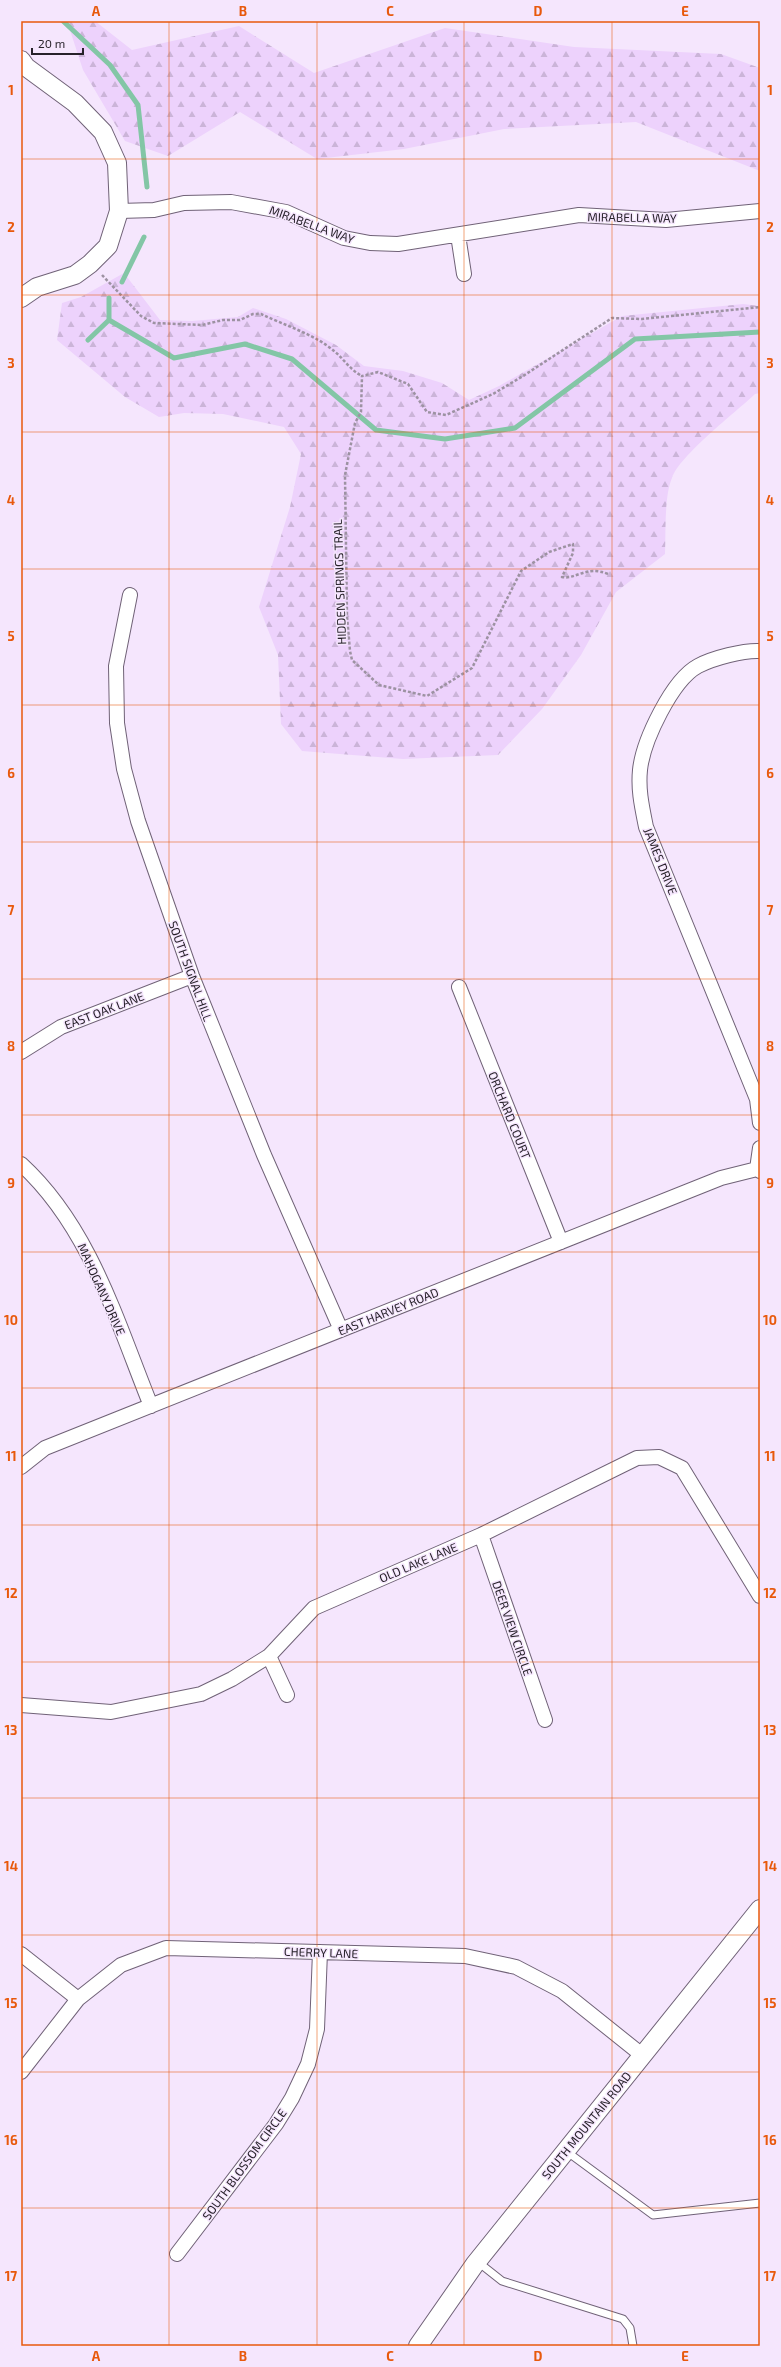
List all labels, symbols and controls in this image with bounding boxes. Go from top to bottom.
text: A [92,3,101,19]
text: B [239,3,247,19]
text: C [386,3,394,19]
text: D [534,3,543,19]
text: E [681,3,689,19]
scale bar [32,30,83,56]
text: 20 m [38,36,65,50]
text: 1 [8,82,14,98]
text: 1 [767,82,773,98]
street label: MIRABELLA WAY [268,202,357,246]
street label: MIRABELLA WAY [587,209,677,225]
text: 2 [7,219,15,235]
text: 2 [766,219,774,235]
text: 3 [7,355,15,371]
text: 3 [766,355,774,371]
text: 4 [7,492,15,508]
text: 4 [766,492,774,508]
street label: HIDDEN SPRINGS TRAIL [330,519,348,645]
text: 5 [7,628,15,644]
text: 5 [766,628,774,644]
text: 6 [7,765,15,781]
text: 6 [766,765,774,781]
street label: JAMES DRIVE [641,826,681,897]
text: 7 [8,902,15,918]
text: 7 [767,902,774,918]
street label: SOUTH SIGNAL HILL [166,919,216,1023]
street label: EAST OAK LANE [62,988,146,1032]
text: 8 [7,1038,15,1054]
text: 8 [766,1038,774,1054]
street label: ORCHARD COURT [486,1069,534,1161]
text: 9 [7,1175,15,1191]
text: 9 [766,1175,774,1191]
street label: MAHOGANY DRIVE [75,1241,129,1337]
street label: EAST HARVEY ROAD [336,1284,440,1338]
text: 10 [4,1312,18,1328]
text: 10 [763,1312,777,1328]
text: 11 [5,1448,17,1464]
text: 11 [764,1448,776,1464]
street label: OLD LAKE LANE [377,1539,460,1585]
street label: DEER VIEW CIRCLE [490,1579,536,1678]
text: 12 [4,1585,18,1601]
text: 12 [763,1585,777,1601]
text: 13 [5,1722,18,1738]
text: 13 [764,1722,777,1738]
text: 14 [4,1858,18,1874]
text: 14 [763,1858,777,1874]
street label: CHERRY LANE [284,1944,359,1960]
text: 15 [5,1995,17,2011]
text: 15 [764,1995,776,2011]
street label: SOUTH MOUNTAIN ROAD [538,2068,634,2182]
street label: SOUTH BLOSSOM CIRCLE [199,2106,289,2222]
text: 16 [4,2132,18,2148]
text: 16 [763,2132,777,2148]
text: 17 [5,2268,17,2284]
text: 17 [764,2268,776,2284]
text: A [92,2348,101,2364]
text: B [239,2348,247,2364]
text: C [386,2348,394,2364]
text: D [534,2348,543,2364]
text: E [681,2348,689,2364]

